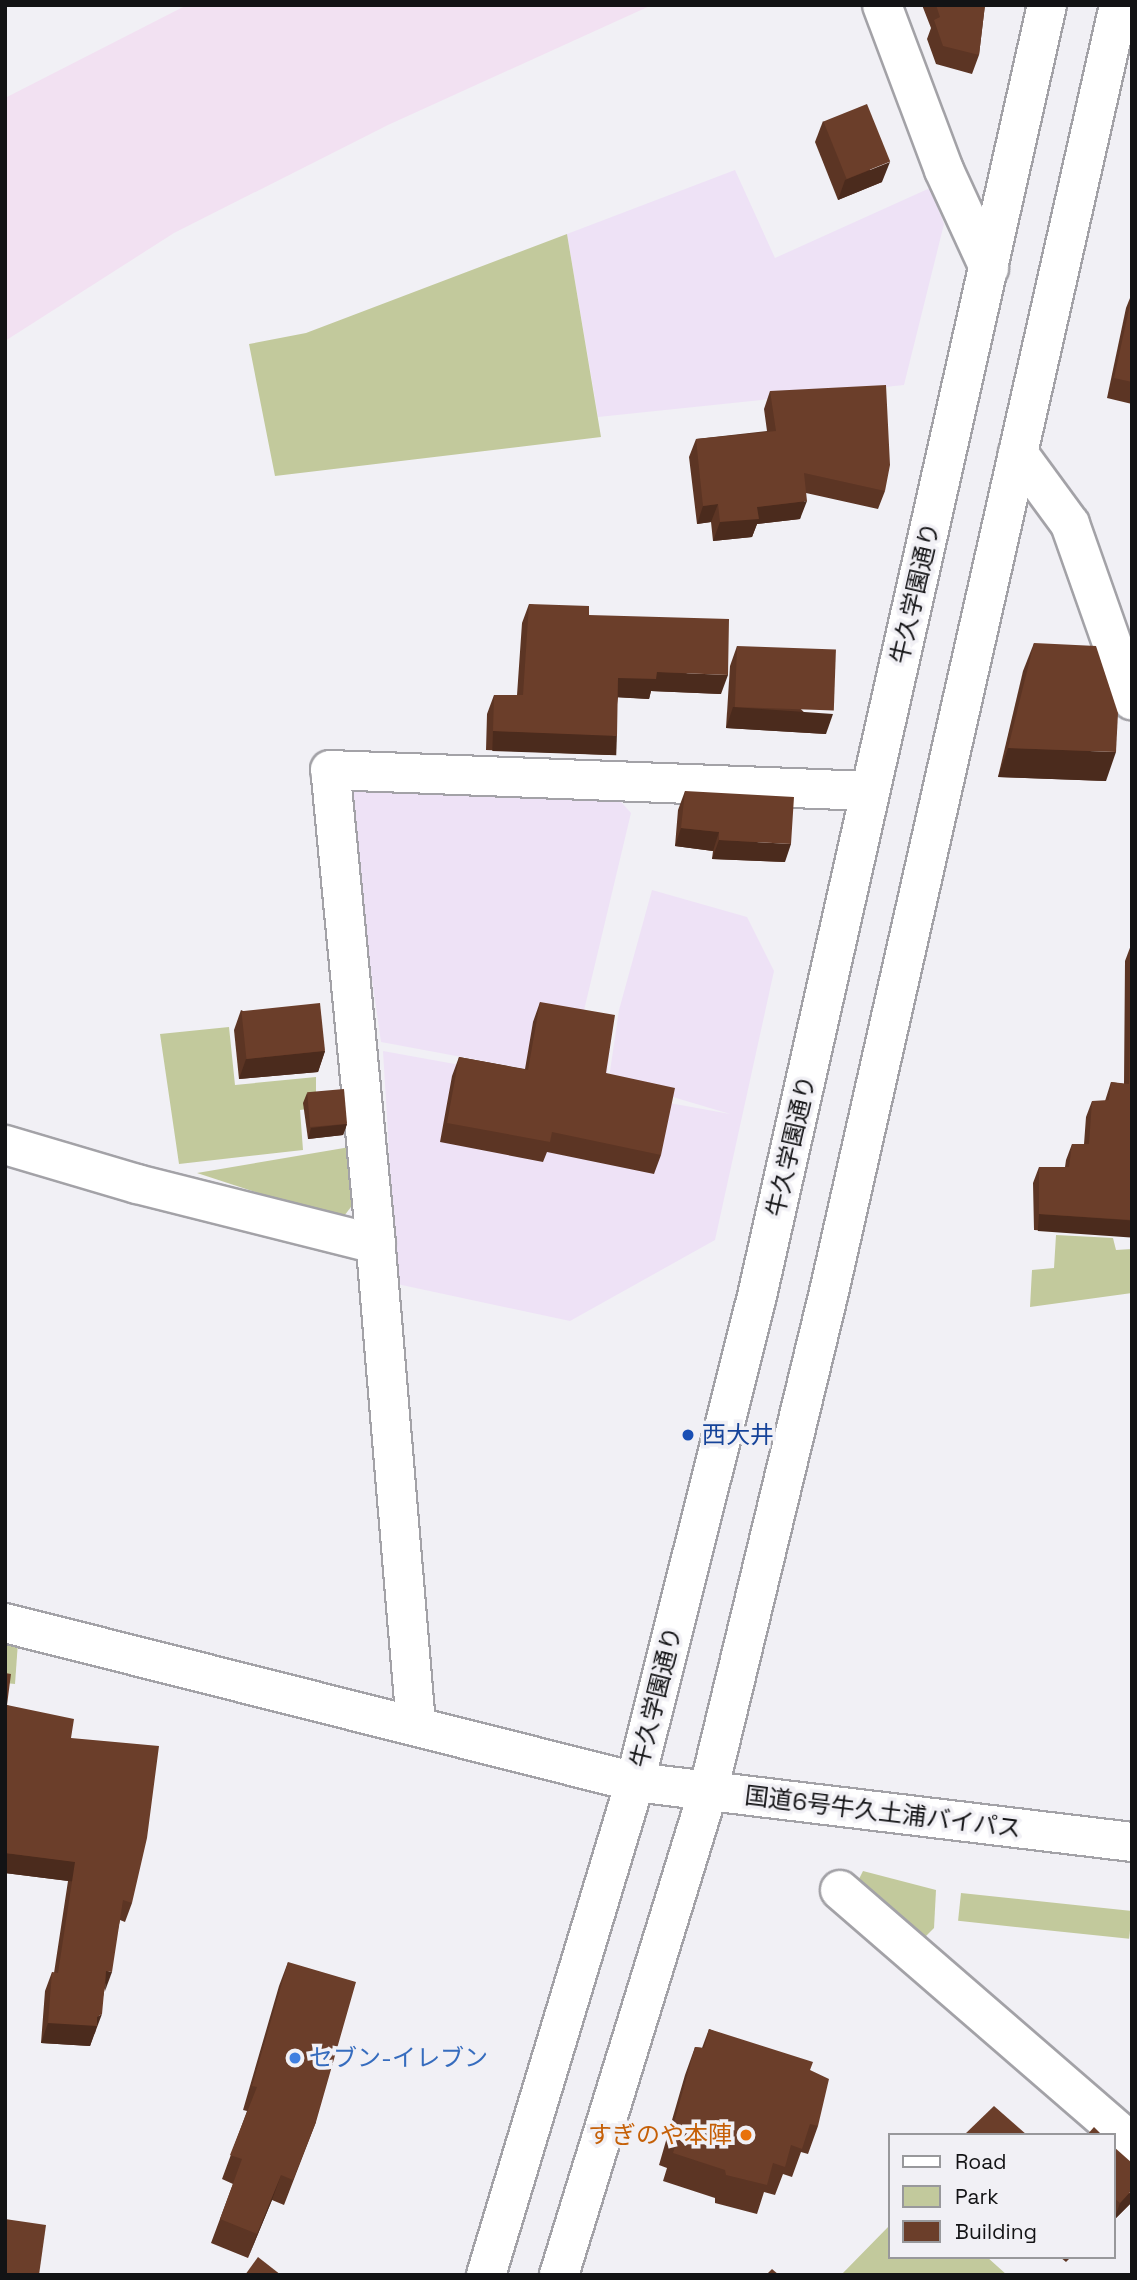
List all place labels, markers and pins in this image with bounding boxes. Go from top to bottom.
place label: 西大井 [702,1421,774,1449]
marker: 西大井 [680,1427,696,1443]
place label: セブン-イレブン [309,2044,488,2072]
marker: セブン-イレブン [287,2050,303,2066]
place label: すぎのや本陣 [588,2121,732,2149]
marker: すぎのや本陣 [738,2127,754,2143]

